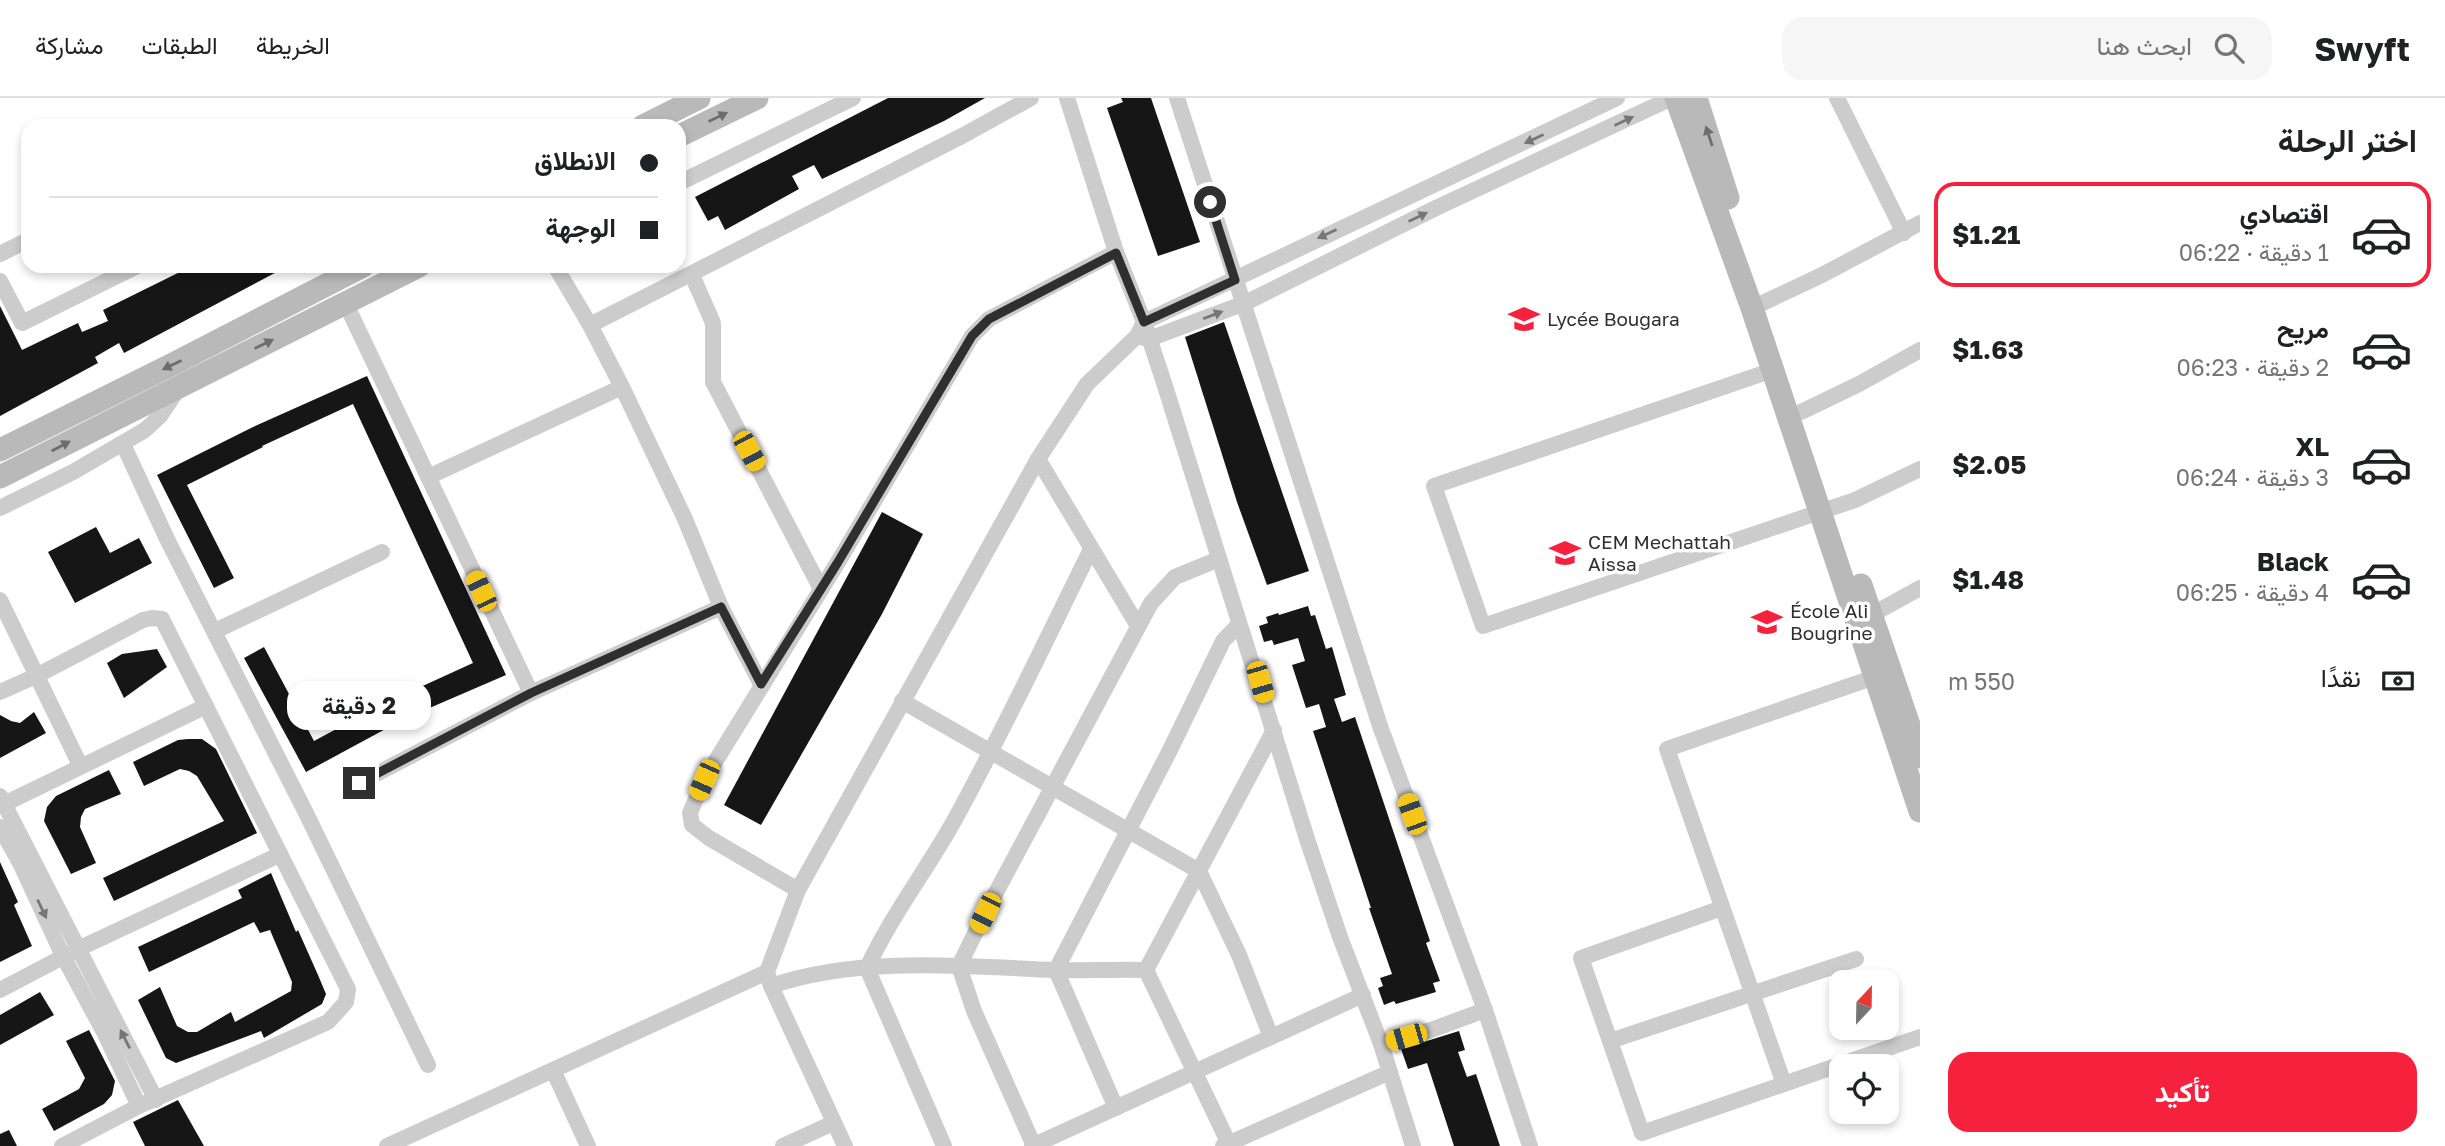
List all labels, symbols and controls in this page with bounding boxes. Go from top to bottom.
search box [1782,17,2272,80]
icon: search [2210,29,2248,67]
text: Swyft [2314,29,2410,68]
text: مشاركة [35,30,103,59]
text: الطبقات [141,30,218,59]
text: الخريطة [256,30,330,59]
text: ابحث هنا [2096,30,2192,61]
one-way arrow [708,111,728,123]
one-way arrow [1614,115,1634,127]
text: اختر الرحلة [2278,121,2417,159]
one-way arrow [1703,126,1713,147]
one-way arrow [1523,134,1544,145]
text: الانطلاق [534,145,616,176]
route start [1194,186,1226,218]
text: اقتصادي [2240,198,2329,229]
icon: car [2350,203,2413,266]
one-way arrow [1408,211,1428,223]
text: الوجهة [545,212,616,243]
text: $1.21 [1952,219,2020,250]
one-way arrow [1317,228,1337,240]
text: 1 دقيقة · 06:22 [2179,238,2329,266]
school or university icon: Lycée Bougara [1507,302,1541,336]
place label: Lycée Bougara [1547,307,1680,330]
one-way arrow [1203,310,1224,321]
text: مريح [2277,313,2329,344]
icon: car [2350,318,2413,381]
text: $1.63 [1952,334,2024,365]
one-way arrow [254,338,274,349]
text: 2 دقيقة · 06:23 [2176,353,2329,381]
one-way arrow [162,359,182,371]
car [730,428,769,474]
text: XL [2295,431,2329,462]
icon: car [2350,433,2413,496]
one-way arrow [51,440,70,452]
text: $2.05 [1952,449,2026,480]
text: 3 دقيقة · 06:24 [2176,463,2329,491]
place label: CEM Mechattah Aissa [1588,530,1731,575]
school or university icon: CEM Mechattah Aissa [1548,536,1582,570]
text: Black [2257,546,2329,577]
icon: car [2350,548,2413,611]
text: $1.48 [1952,564,2024,595]
car [463,568,500,614]
text: 4 دقيقة · 06:25 [2176,578,2329,606]
place label: École Ali Bougrine [1790,599,1873,644]
school or university icon: École Ali Bougrine [1750,605,1784,639]
car [1245,659,1276,705]
text: نقدًا [2321,662,2361,693]
icon: cash [2379,662,2417,700]
text: 550 m [1948,667,2015,695]
callout: 2 دقيقة [287,682,431,730]
text: 2 دقيقة [322,691,396,719]
car [686,757,723,803]
route end [343,767,375,799]
car [1395,791,1430,837]
car [967,890,1004,936]
one-way arrow [37,899,48,920]
north arrow [1829,970,1899,1040]
map controls [1829,970,1899,1124]
car [1383,1021,1430,1053]
one-way arrow [119,1030,131,1049]
button: تأكيد [1948,1052,2417,1132]
button: locate [1829,1054,1899,1124]

